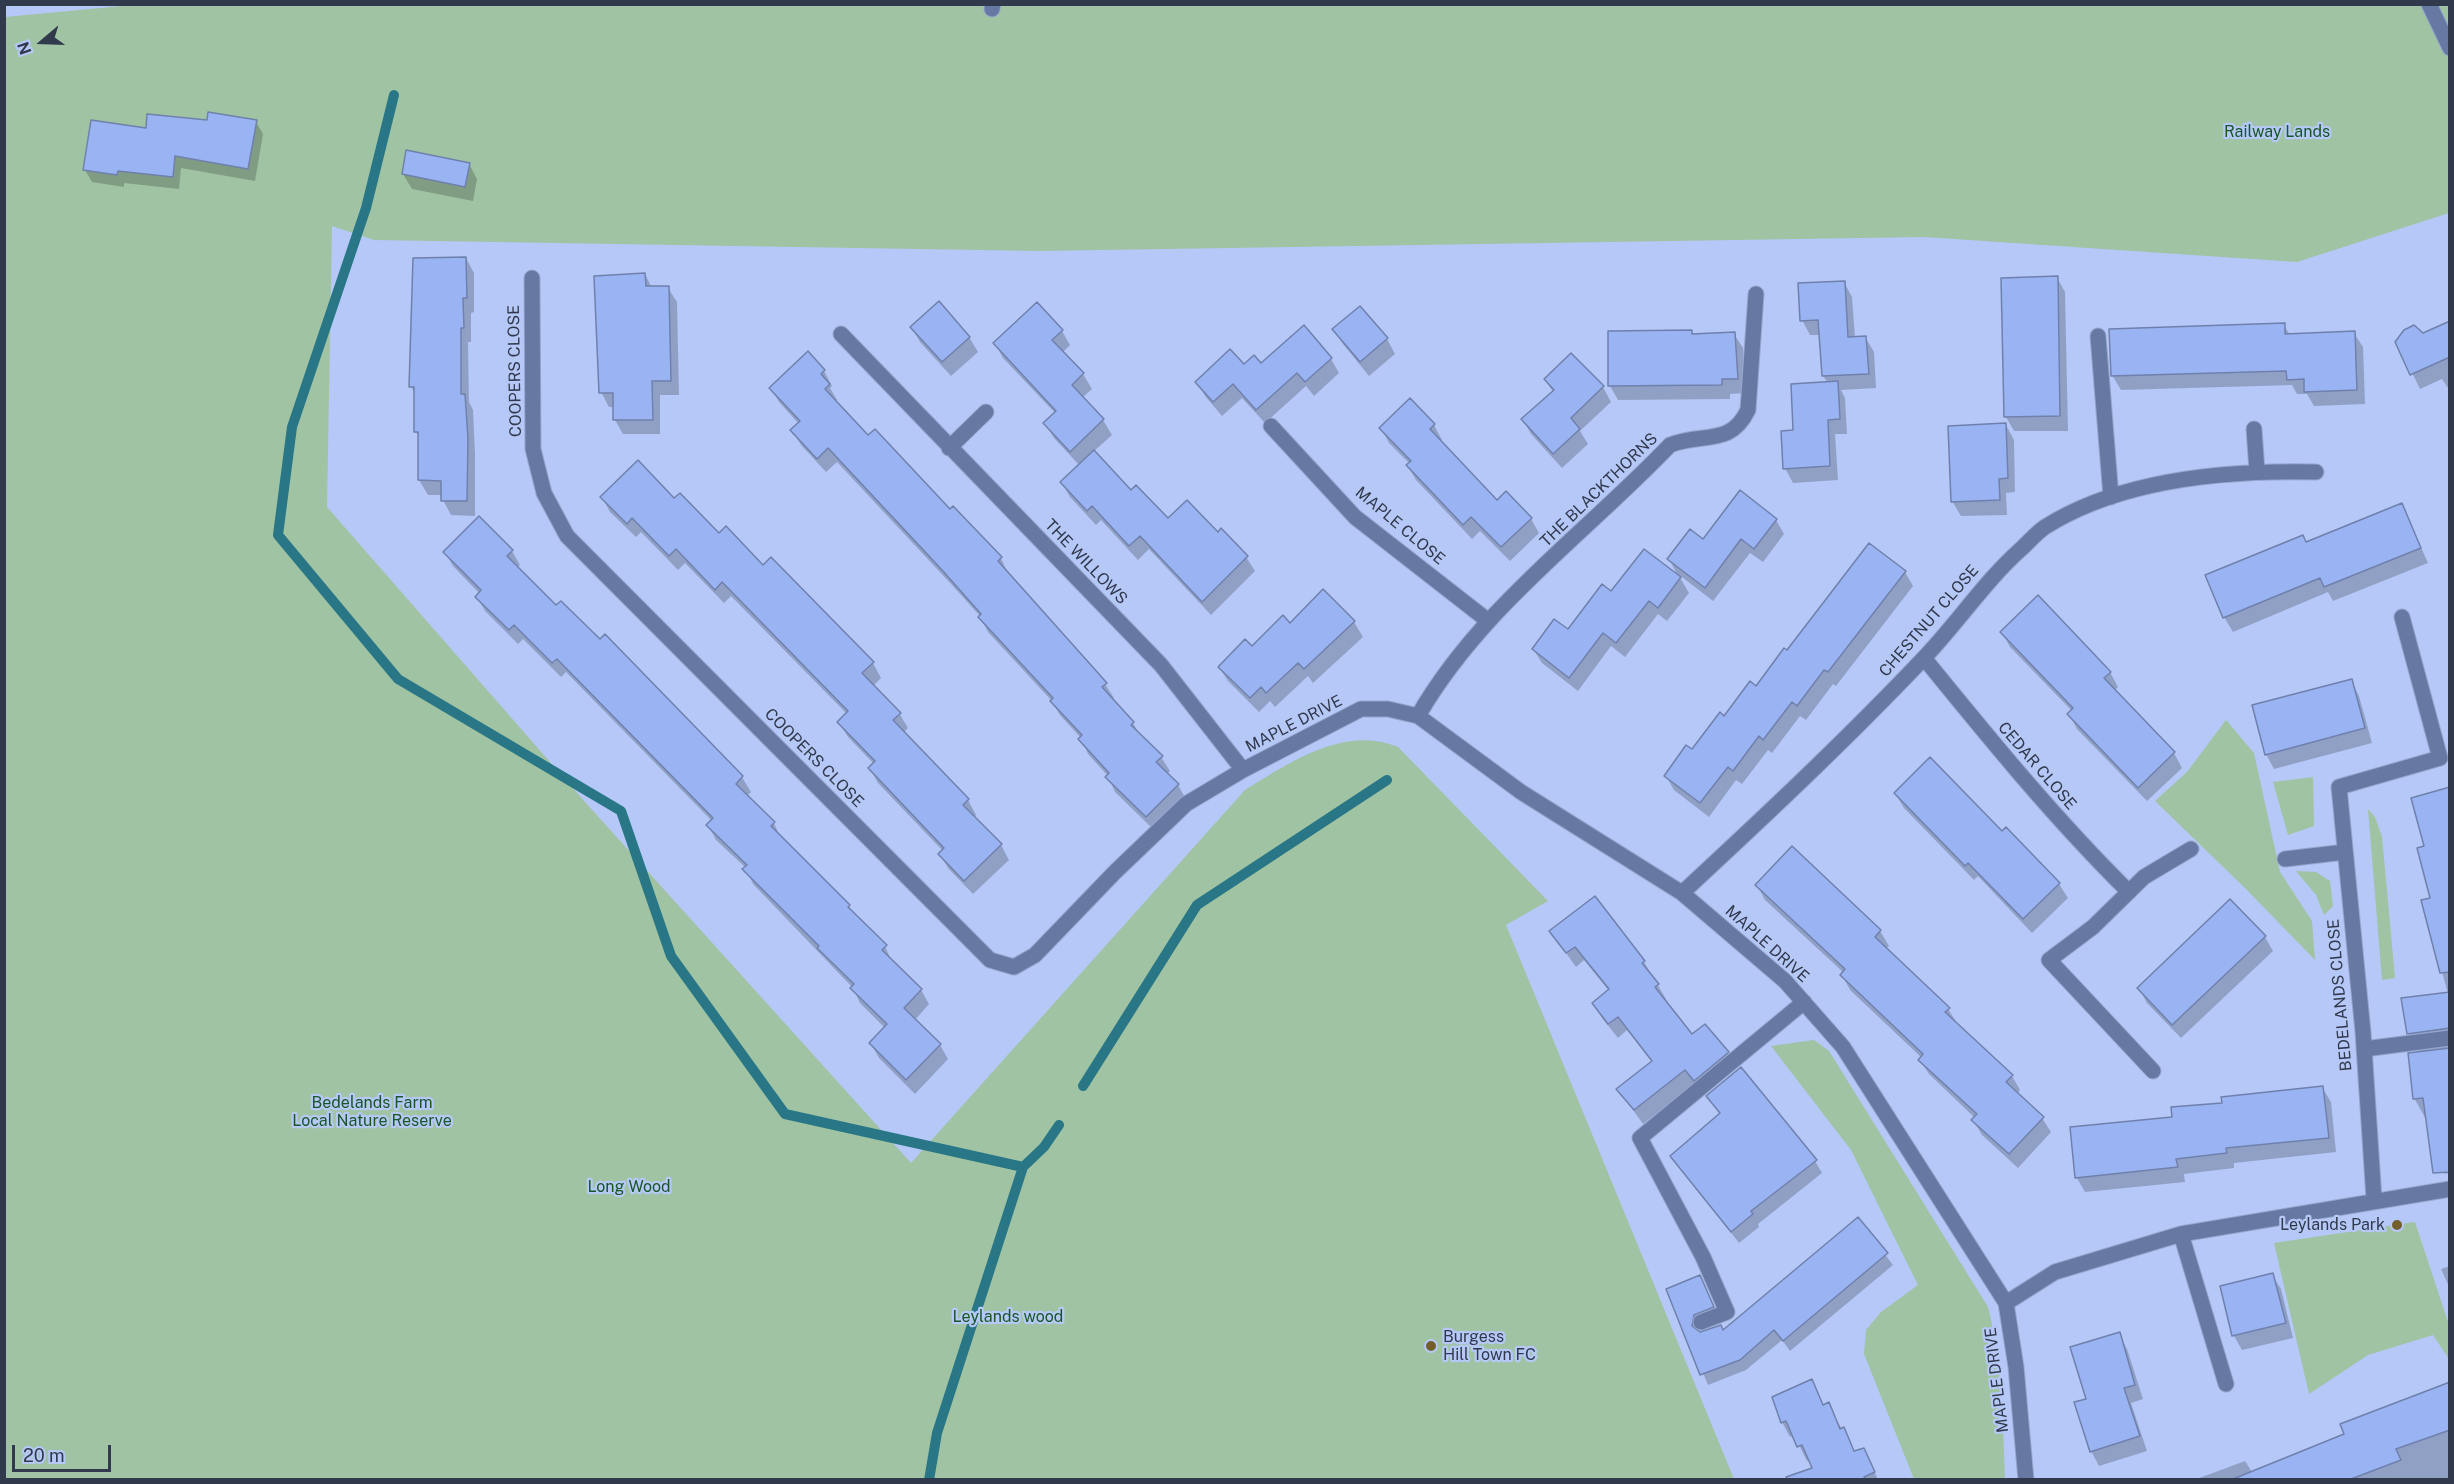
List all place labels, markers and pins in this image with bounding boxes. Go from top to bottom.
place label: Leylands Park [2280,1215,2385,1235]
marker: Leylands Park [2390,1218,2404,1232]
place label: Burgess Hill Town FC [1443,1327,1536,1365]
marker: Burgess Hill Town FC [1424,1339,1438,1353]

